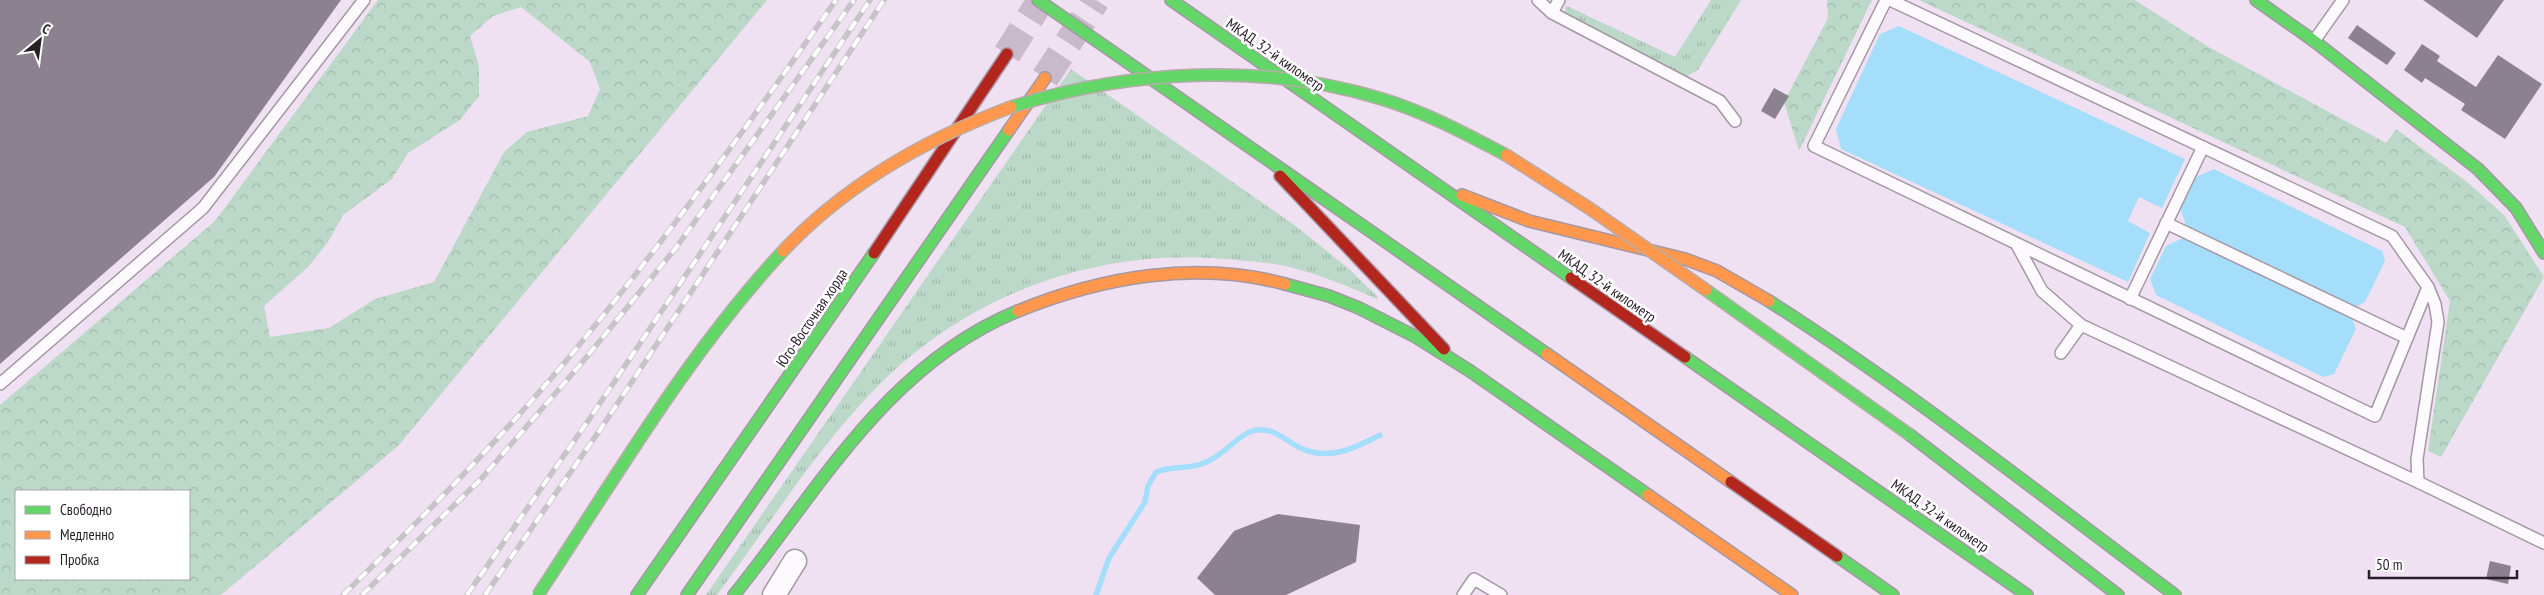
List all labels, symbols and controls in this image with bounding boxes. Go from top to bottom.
street label: МКАД, 32-й километр [1223,14,1328,95]
north arrow [15,15,65,65]
text: С [39,19,54,38]
street label: МКАД, 32-й километр [1555,245,1660,326]
street label: Юго-Восточная хорда [772,265,852,371]
street label: МКАД, 32-й километр [1888,475,1993,556]
legend [15,490,190,580]
text: Свободно [60,500,112,519]
text: Медленно [60,525,114,544]
scale bar [2369,548,2516,580]
text: Пробка [60,550,99,569]
text: 50 m [2376,555,2402,574]

